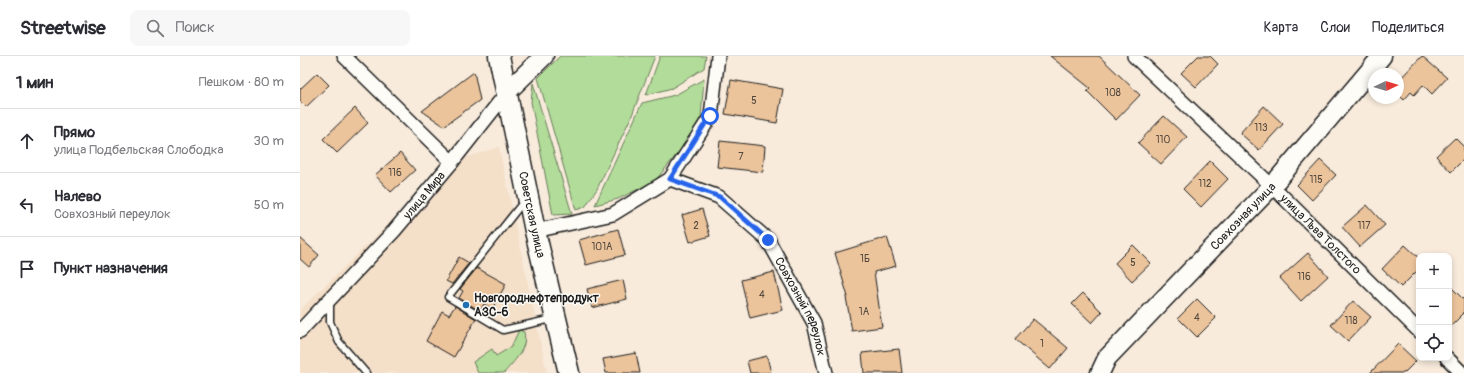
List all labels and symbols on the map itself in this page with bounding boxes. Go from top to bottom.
north arrow [1368,68,1404,104]
house number: 108 [1105,87,1121,99]
house number: 5 [751,95,757,107]
route start [701,107,719,125]
house number: 113 [1254,122,1268,134]
house number: 110 [1156,134,1170,146]
house number: 7 [738,151,744,163]
house number: 116 [388,167,402,179]
street label: улица Мира [399,168,449,223]
street label: Советская улица [515,170,549,260]
house number: 115 [1309,174,1323,186]
house number: 112 [1198,178,1212,190]
street label: Совхозная улица [1207,179,1279,253]
street label: улица Льва Толстого [1276,190,1365,278]
house number: 2 [693,220,699,232]
house number: 117 [1357,220,1371,232]
route end [759,231,777,249]
house number: 101А [591,241,613,253]
house number: 1Б [860,253,870,265]
street label: Совхозный переулок [771,254,829,357]
house number: 5 [1130,257,1136,269]
house number: 116 [1297,271,1311,283]
house number: 4 [759,289,765,301]
place label: Новгороднефтепродукт АЗС-6 [474,291,600,320]
marker: Новгороднефтепродукт АЗС-6 [461,300,471,310]
house number: 1А [859,306,870,318]
house number: 4 [1194,312,1200,324]
house number: 118 [1345,315,1357,327]
house number: 1 [1040,338,1044,350]

